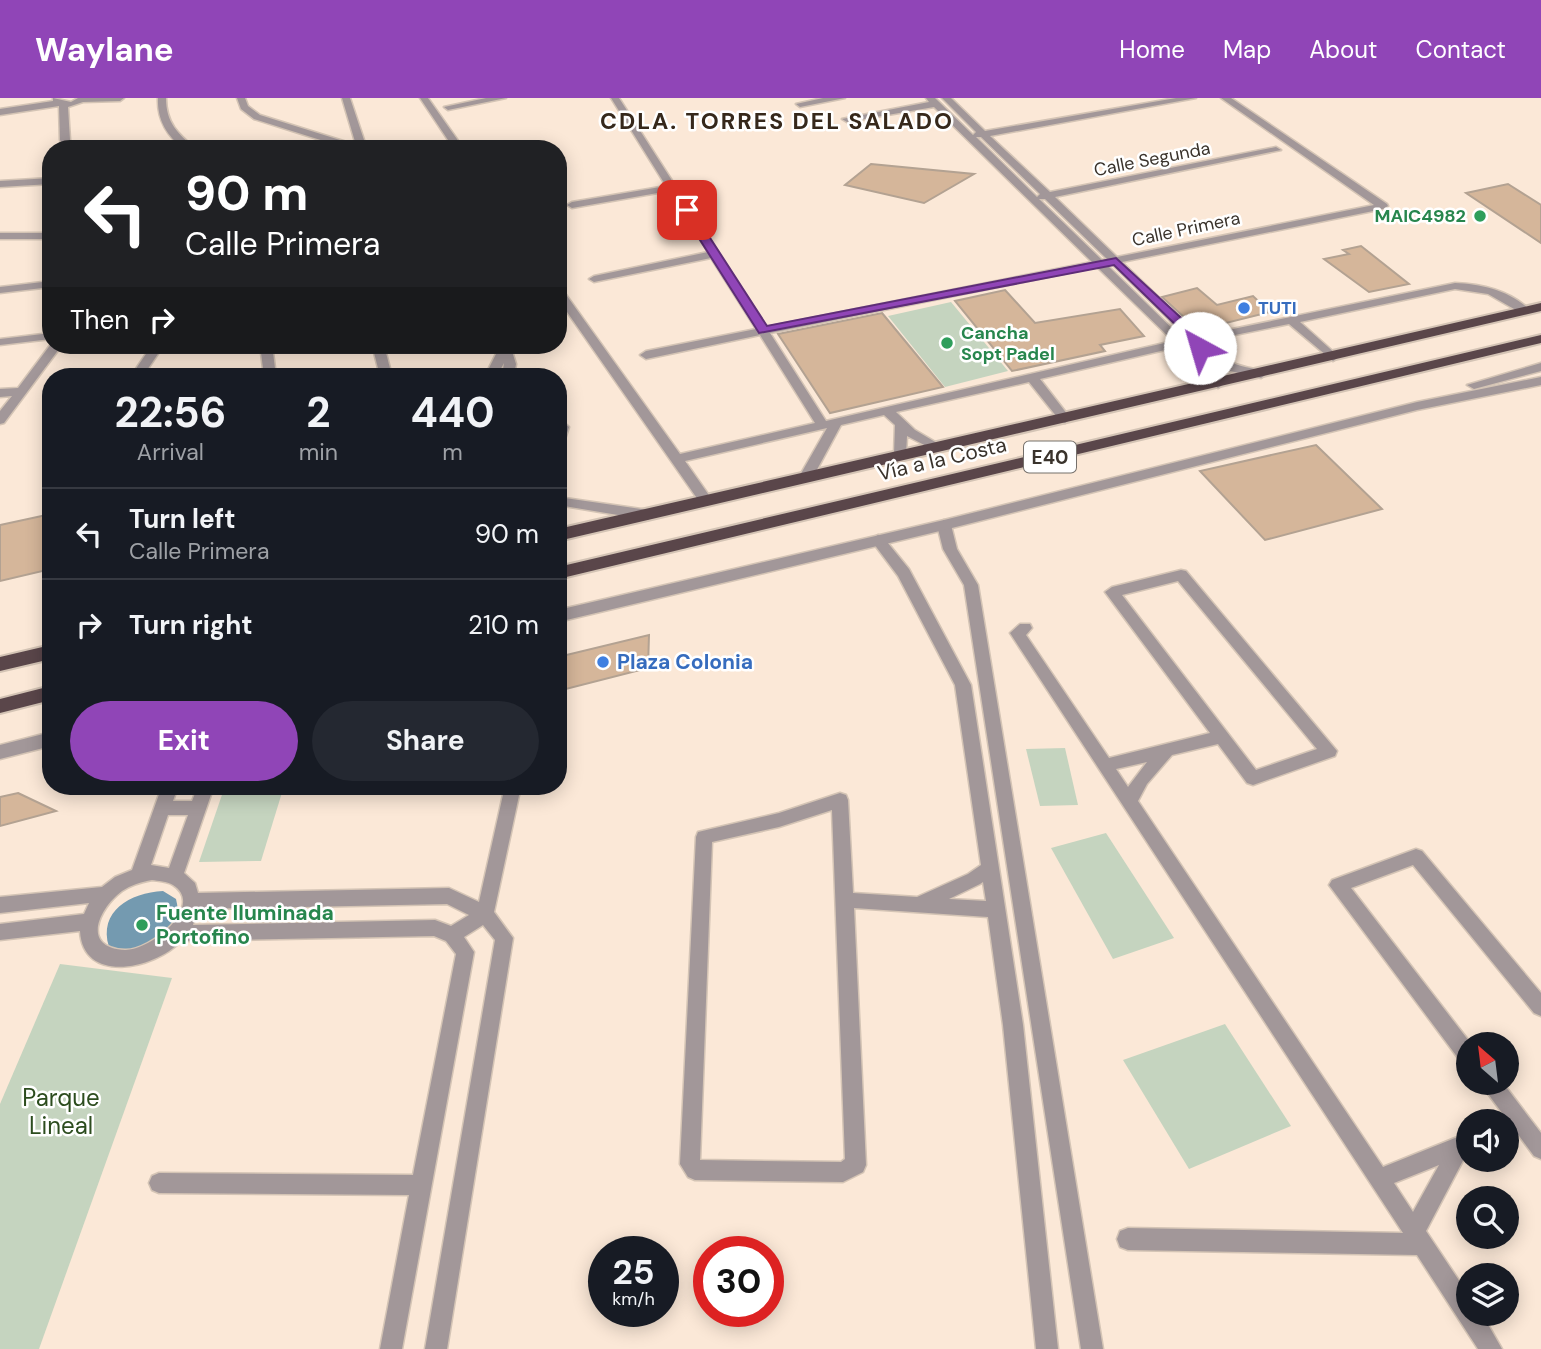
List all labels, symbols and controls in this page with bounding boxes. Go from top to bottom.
text: Waylane [35,28,174,71]
text: Home [1119,34,1185,65]
text: Map [1223,34,1271,65]
text: About [1309,34,1378,65]
text: Contact [1416,34,1506,65]
district label: CDLA. TORRES DEL SALADO [600,106,954,136]
street label: Calle Segunda [1092,136,1212,182]
text: 90 m [185,161,308,225]
icon: left [70,168,161,259]
pin [657,180,717,240]
icon: arrive [668,191,706,229]
place label: MAIC4982 [1374,204,1466,228]
street label: Calle Primera [1130,206,1242,252]
marker: MAIC4982 [1472,208,1488,224]
text: Calle Primera [185,223,380,265]
place label: TUTI [1258,296,1297,320]
marker: TUTI [1236,300,1252,316]
icon: right [143,301,181,339]
text: Then [70,303,129,337]
position arrow [1163,311,1237,385]
place label: Cancha Sopt Padel [961,321,1055,366]
marker: Cancha Sopt Padel [939,335,955,351]
text: 22:56 [114,385,226,440]
text: 2 [306,385,330,440]
text: 440 [410,385,495,440]
street label: Vía a la Costa [875,431,1009,487]
text: Arrival [137,437,204,467]
text: min [299,437,338,467]
text: m [442,437,463,467]
road number: E40 [1024,442,1076,472]
text: Turn left [129,502,236,536]
icon: left [70,515,108,553]
text: 90 m [475,517,539,551]
text: Calle Primera [129,536,269,566]
icon: right [70,606,108,644]
text: Turn right [129,608,253,642]
text: 210 m [468,608,539,642]
place label: Plaza Colonia [617,648,753,676]
marker: Plaza Colonia [595,654,611,670]
button: Exit [70,701,298,781]
button: Share [312,701,539,781]
place label: Fuente Iluminada Portofino [156,899,334,951]
marker: Fuente Iluminada Portofino [134,917,150,933]
north arrow [1456,1032,1519,1096]
map controls [1456,1032,1519,1326]
park label: Parque Lineal [22,1082,100,1141]
button: sound [1456,1109,1519,1172]
button: search [1456,1186,1519,1249]
speed limit sign: 30 [693,1236,784,1327]
text: 25 [613,1249,654,1295]
button: layers [1456,1263,1519,1326]
text: km/h [612,1287,655,1311]

